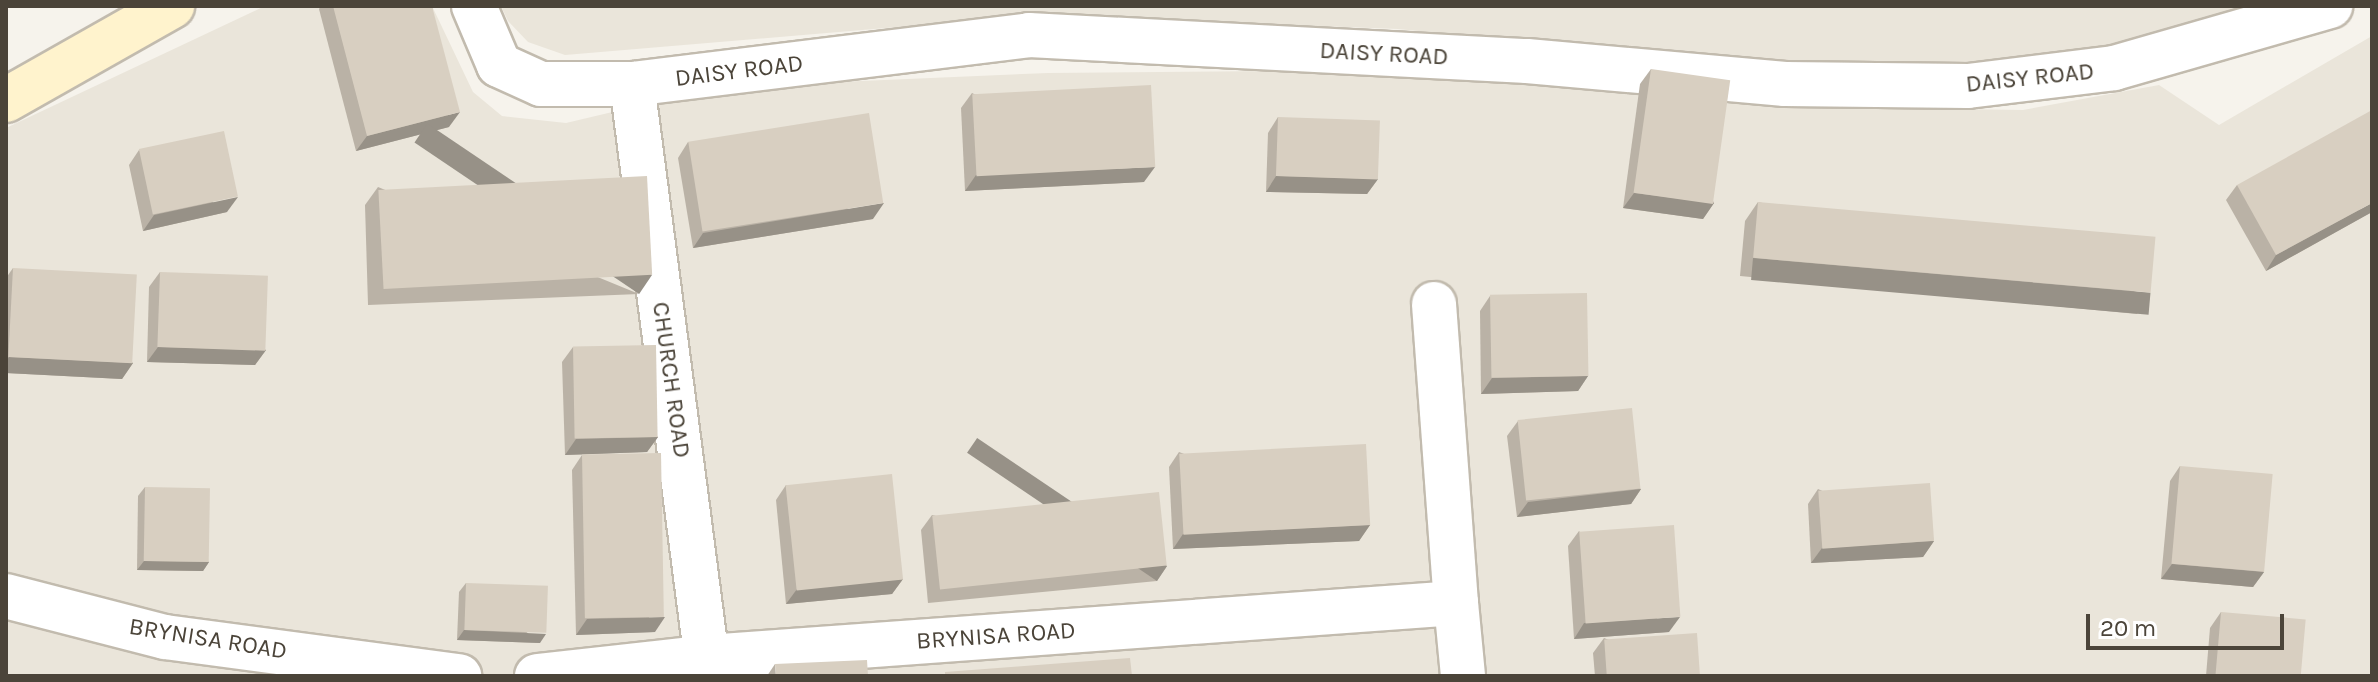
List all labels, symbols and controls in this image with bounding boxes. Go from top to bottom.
street label: DAISY ROAD [1319,36,1449,72]
street label: DAISY ROAD [673,49,805,93]
street label: DAISY ROAD [1964,57,2096,99]
street label: CHURCH ROAD [646,300,696,460]
scale bar [2090,598,2288,648]
street label: BRYNISA ROAD [127,612,289,666]
text: 20 m [2100,614,2156,642]
street label: BRYNISA ROAD [915,616,1077,656]

